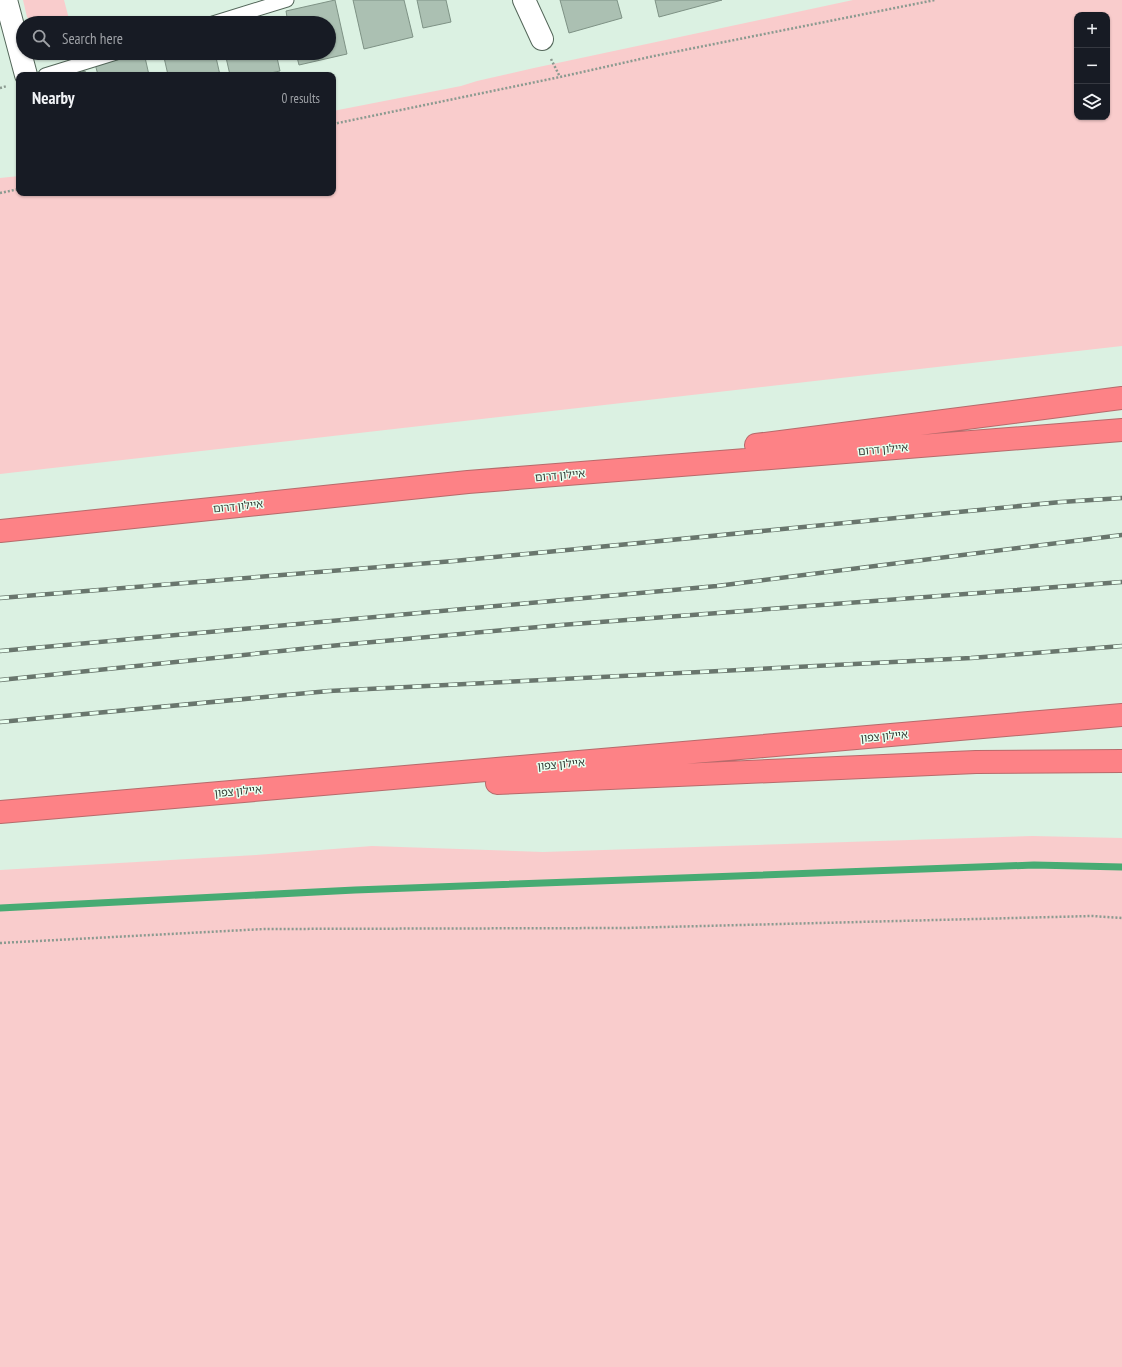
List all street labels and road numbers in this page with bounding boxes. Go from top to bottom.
street label: איילון דרום [857,440,909,458]
street label: איילון דרום [534,466,586,484]
street label: איילון דרום [212,496,264,516]
street label: איילון צפון [860,727,908,745]
street label: איילון צפון [537,755,585,773]
street label: איילון צפון [214,782,262,800]

